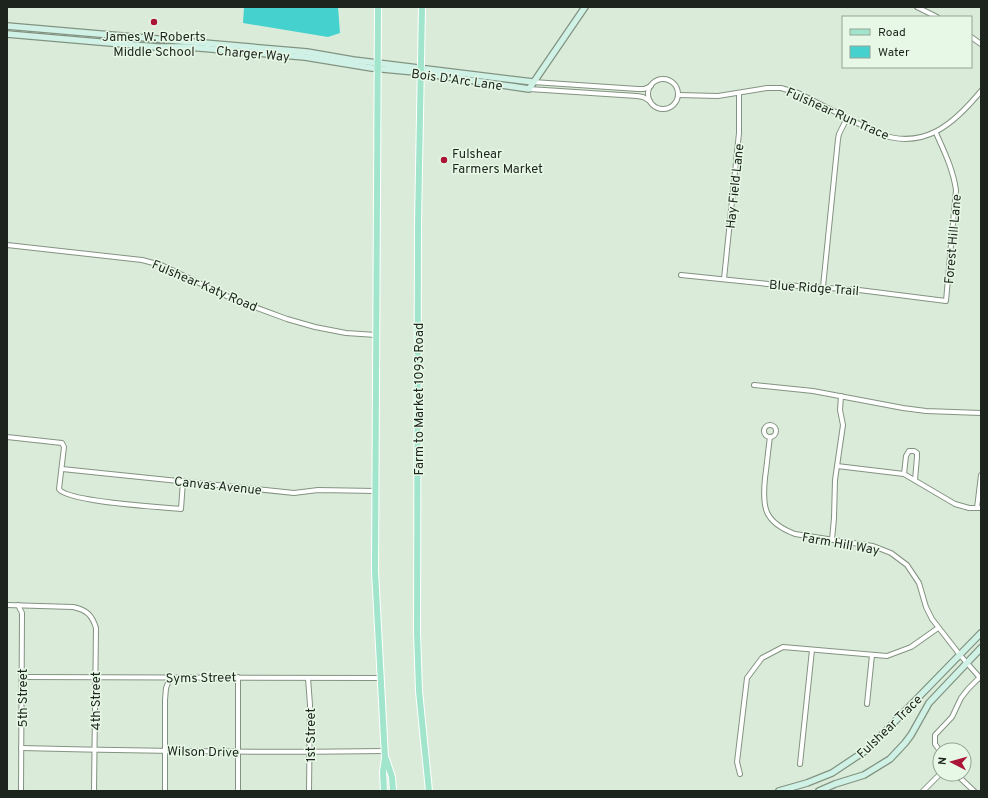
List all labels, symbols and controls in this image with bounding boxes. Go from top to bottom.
legend [842,16,972,68]
marker: James W. Roberts Middle School [149,17,159,27]
text: Road [878,25,906,41]
place label: James W. Roberts Middle School [102,30,206,61]
street label: Charger Way [215,44,291,66]
text: Water [878,45,910,61]
street label: Bois D'Arc Lane [410,67,503,95]
street label: Fulshear Run Trace [783,85,891,145]
street label: Hay Field Lane [724,143,748,230]
place label: Fulshear Farmers Market [452,147,543,178]
marker: Fulshear Farmers Market [439,155,449,165]
street label: Forest Hill Lane [942,194,966,285]
street label: Fulshear Katy Road [149,257,259,316]
street label: Blue Ridge Trail [768,278,859,300]
street label: Farm to Market 1093 Road [412,323,428,475]
street label: Canvas Avenue [173,474,262,500]
street label: Farm Hill Way [801,530,881,560]
street label: 5th Street [16,668,32,727]
street label: Syms Street [166,670,236,688]
street label: 4th Street [89,671,105,730]
street label: Fulshear Trace [854,692,926,763]
street label: 1st Street [304,708,320,762]
north arrow [932,742,972,782]
street label: Wilson Drive [167,744,239,762]
text: N [936,756,950,766]

